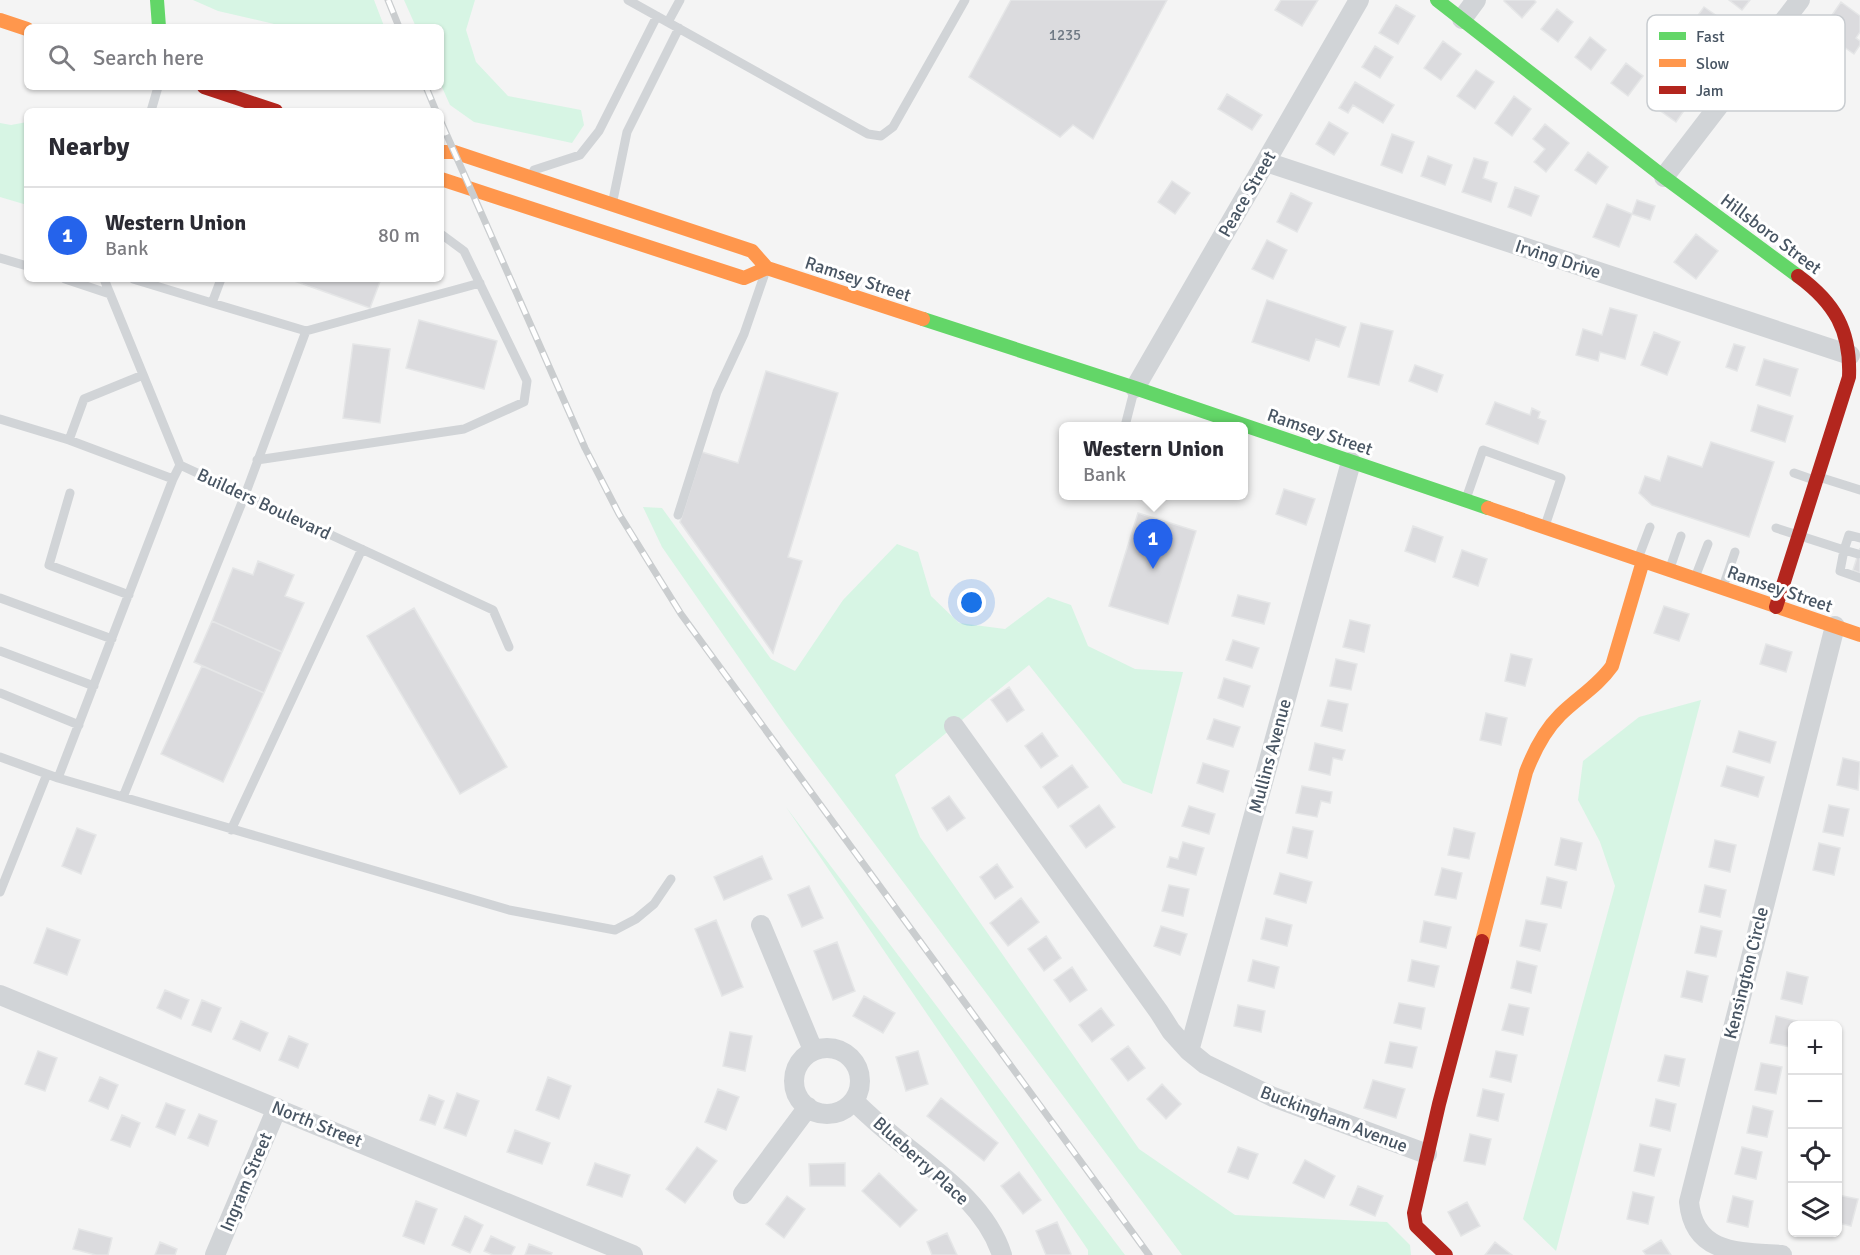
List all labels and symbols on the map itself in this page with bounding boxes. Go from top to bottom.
legend [1647,15,1845,111]
house number: 1235 [1049,26,1081,44]
text: Fast [1696,27,1725,47]
text: Slow [1696,54,1730,74]
text: Jam [1696,81,1724,101]
street label: Peace Street [1213,147,1281,241]
street label: Hillsboro Street [1716,189,1826,279]
street label: Irving Drive [1512,235,1604,283]
street label: Ramsey Street [802,252,914,306]
street label: Ramsey Street [1264,404,1376,460]
street label: Builders Boulevard [194,463,334,545]
pin: 1 [1134,520,1172,569]
street label: Ramsey Street [1724,561,1836,617]
your location [957,588,986,617]
street label: Mullins Avenue [1244,696,1296,816]
street label: Kensington Circle [1719,905,1773,1041]
street label: Buckingham Avenue [1257,1081,1411,1157]
street label: North Street [269,1096,365,1152]
street label: Blueberry Place [869,1112,973,1210]
street label: Ingram Street [215,1129,277,1235]

